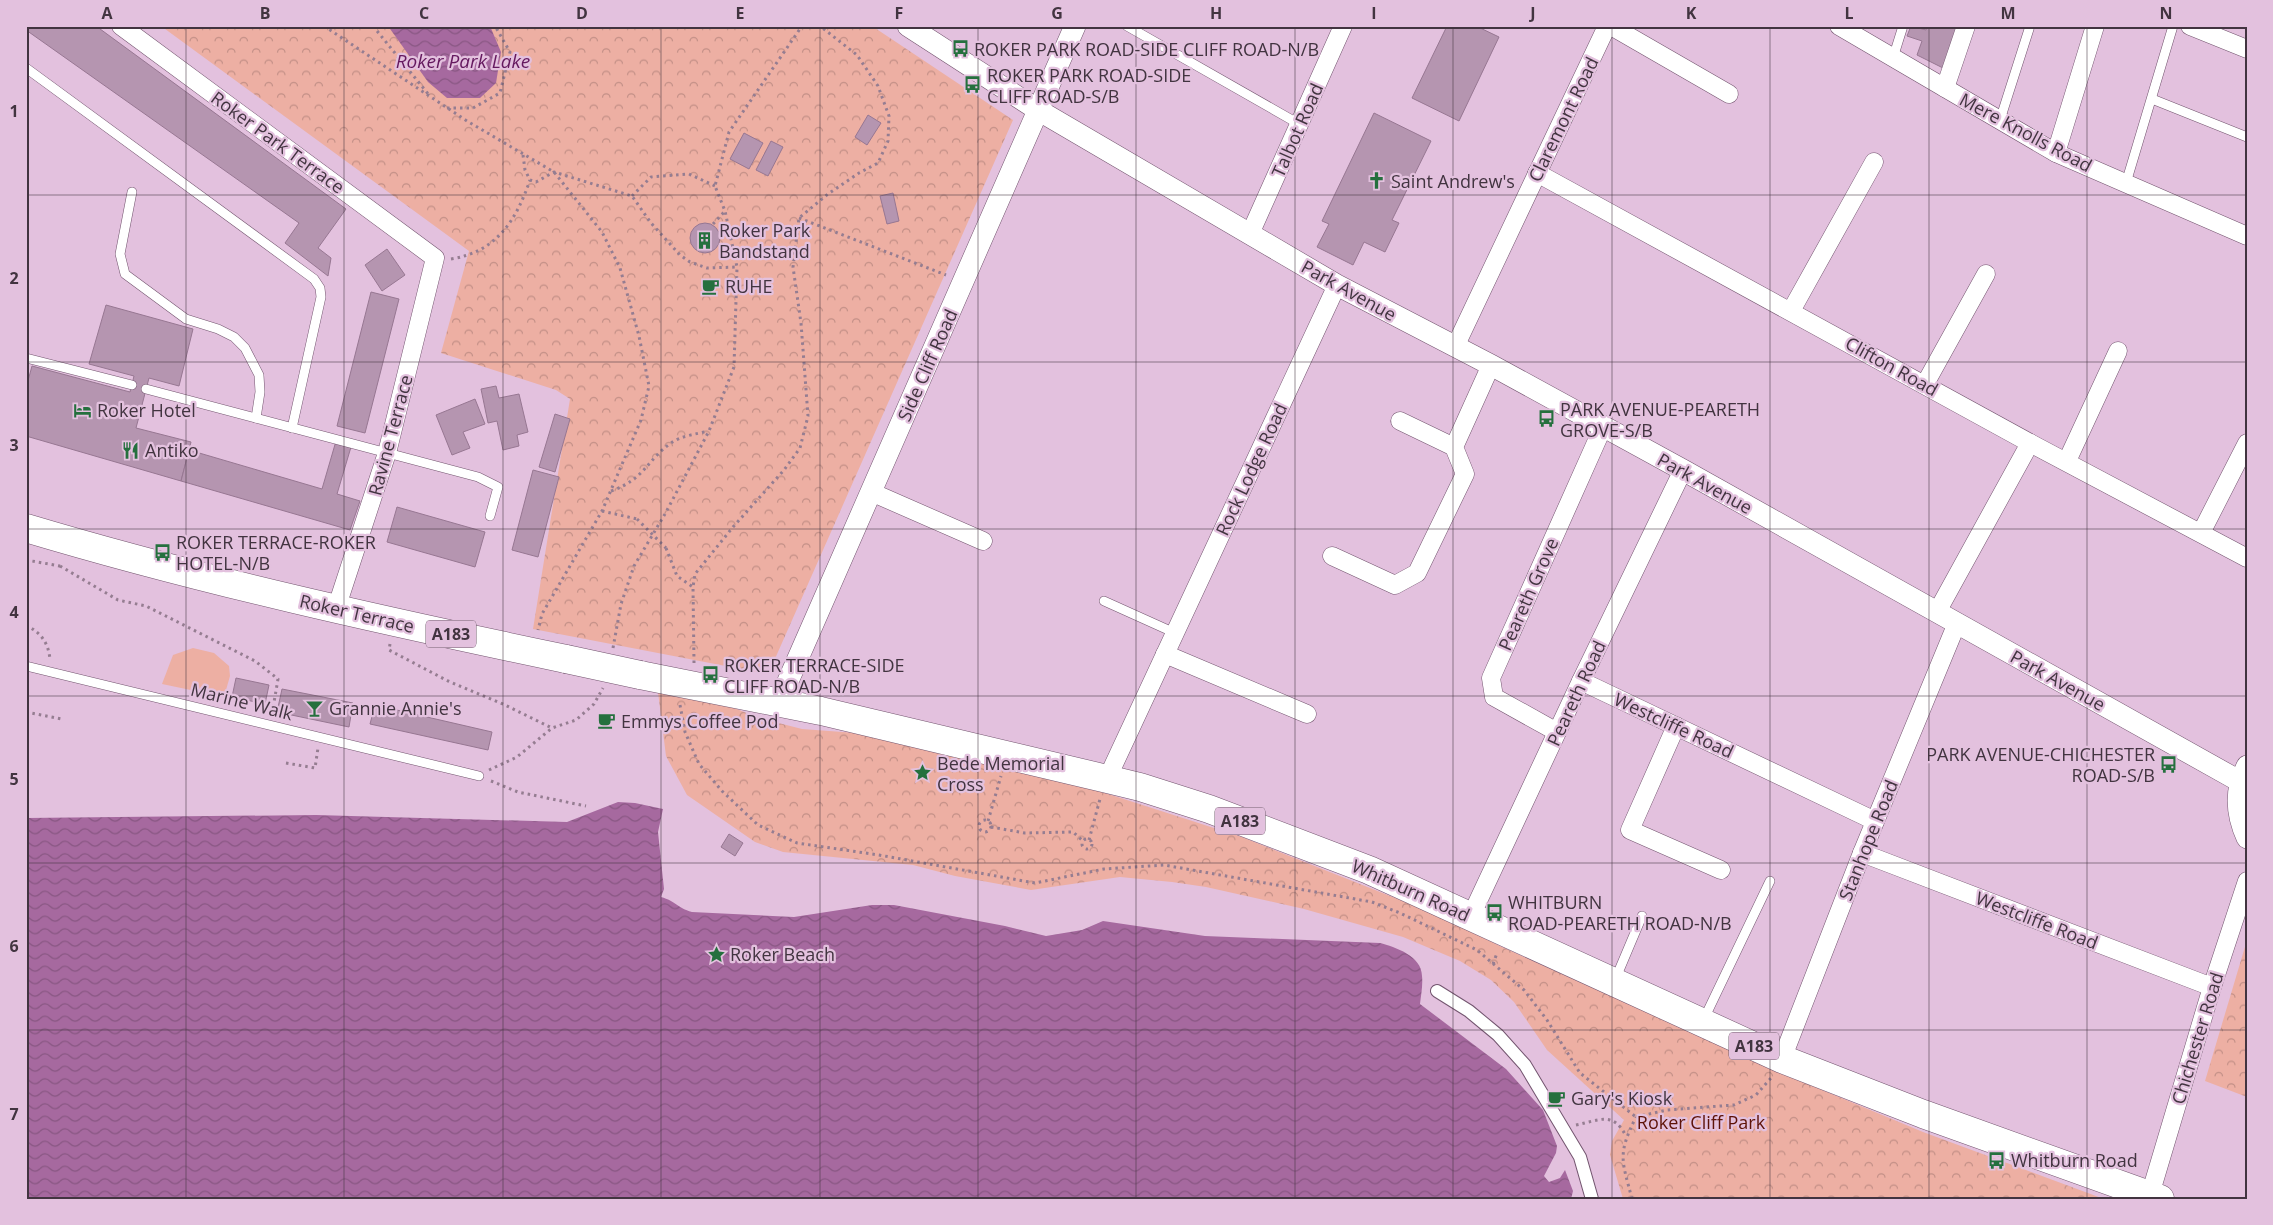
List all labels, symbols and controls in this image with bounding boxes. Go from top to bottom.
text: A [101,2,113,24]
text: B [260,2,270,24]
text: C [419,2,429,24]
text: D [576,2,588,24]
text: E [736,2,745,24]
text: F [895,2,903,24]
text: G [1051,2,1063,24]
text: H [1210,2,1222,24]
text: I [1371,2,1377,24]
text: J [1528,2,1536,24]
text: K [1686,2,1697,24]
text: L [1844,2,1854,24]
text: M [2000,2,2016,24]
text: N [2159,2,2173,24]
place label: ROKER PARK ROAD-SIDE CLIFF ROAD-N/B [974,37,1319,61]
bus stop icon: ROKER PARK ROAD-SIDE CLIFF ROAD-N/B [950,39,970,59]
water label: Roker Park Lake [396,48,530,74]
street label: Claremont Road [1522,53,1604,185]
place label: ROKER PARK ROAD-SIDE CLIFF ROAD-S/B [987,63,1191,108]
bus stop icon: ROKER PARK ROAD-SIDE CLIFF ROAD-S/B [963,75,983,95]
street label: Talbot Road [1266,79,1328,181]
street label: Roker Park Terrace [206,85,350,199]
street label: Mere Knolls Road [1956,87,2096,177]
text: 1 [9,100,19,122]
place label: Saint Andrew's [1391,169,1515,193]
church icon: Saint Andrew's [1367,171,1387,191]
place label: Roker Park Bandstand [719,218,811,263]
building icon: Roker Park Bandstand [695,230,715,250]
street label: Park Avenue [1297,254,1401,326]
text: 2 [9,267,19,289]
place label: RUHE [725,274,773,298]
cafe icon: RUHE [701,276,721,296]
street label: Side Cliff Road [892,305,962,425]
street label: Clifton Road [1841,331,1943,401]
street label: Ravine Terrace [362,372,418,498]
place label: PARK AVENUE-PEARETH GROVE-S/B [1560,397,1760,442]
place label: Roker Hotel [97,398,196,422]
street label: Rock Lodge Road [1210,399,1292,539]
hotel icon: Roker Hotel [73,400,93,420]
bus stop icon: PARK AVENUE-PEARETH GROVE-S/B [1536,409,1556,429]
text: 3 [9,434,19,456]
place label: Antiko [145,438,199,462]
restaurant icon: Antiko [121,440,141,460]
street label: Park Avenue [1653,447,1757,519]
place label: ROKER TERRACE-ROKER HOTEL-N/B [176,530,376,575]
street label: Peareth Grove [1492,534,1564,654]
bus stop icon: ROKER TERRACE-ROKER HOTEL-N/B [152,542,172,562]
street label: Roker Terrace [297,588,417,638]
text: 4 [9,601,19,623]
road number: A183 [426,620,476,648]
street label: Peareth Road [1541,637,1611,749]
street label: Park Avenue [2006,644,2110,716]
place label: ROKER TERRACE-SIDE CLIFF ROAD-N/B [724,653,905,698]
bus stop icon: ROKER TERRACE-SIDE CLIFF ROAD-N/B [700,665,720,685]
street label: Marine Walk [188,677,296,725]
street label: Westcliffe Road [1610,687,1738,763]
place label: Grannie Annie's [329,696,462,720]
bar icon: Grannie Annie's [305,698,325,718]
place label: Emmys Coffee Pod [621,709,778,733]
cafe icon: Emmys Coffee Pod [597,711,617,731]
place label: PARK AVENUE-CHICHESTER ROAD-S/B [1926,742,2155,787]
place label: Bede Memorial Cross [937,751,1065,796]
bus stop icon: PARK AVENUE-CHICHESTER ROAD-S/B [2159,754,2179,774]
place icon: Bede Memorial Cross [913,763,933,783]
text: 5 [9,768,19,790]
street label: Stanhope Road [1833,776,1903,904]
road number: A183 [1215,808,1265,834]
street label: Whitburn Road [1348,853,1474,927]
street label: Westcliffe Road [1972,886,2102,954]
place label: WHITBURN ROAD-PEARETH ROAD-N/B [1508,890,1732,935]
bus stop icon: WHITBURN ROAD-PEARETH ROAD-N/B [1484,902,1504,922]
text: 6 [9,935,19,957]
place label: Roker Beach [730,942,835,966]
place icon: Roker Beach [706,944,726,964]
street label: Chichester Road [2166,969,2228,1107]
road number: A183 [1729,1032,1779,1060]
place label: Gary's Kiosk [1571,1086,1673,1110]
cafe icon: Gary's Kiosk [1547,1088,1567,1108]
text: 7 [9,1103,19,1125]
park label: Roker Cliff Park [1637,1110,1766,1134]
place label: Whitburn Road [2011,1148,2138,1172]
bus stop icon: Whitburn Road [1987,1150,2007,1170]

